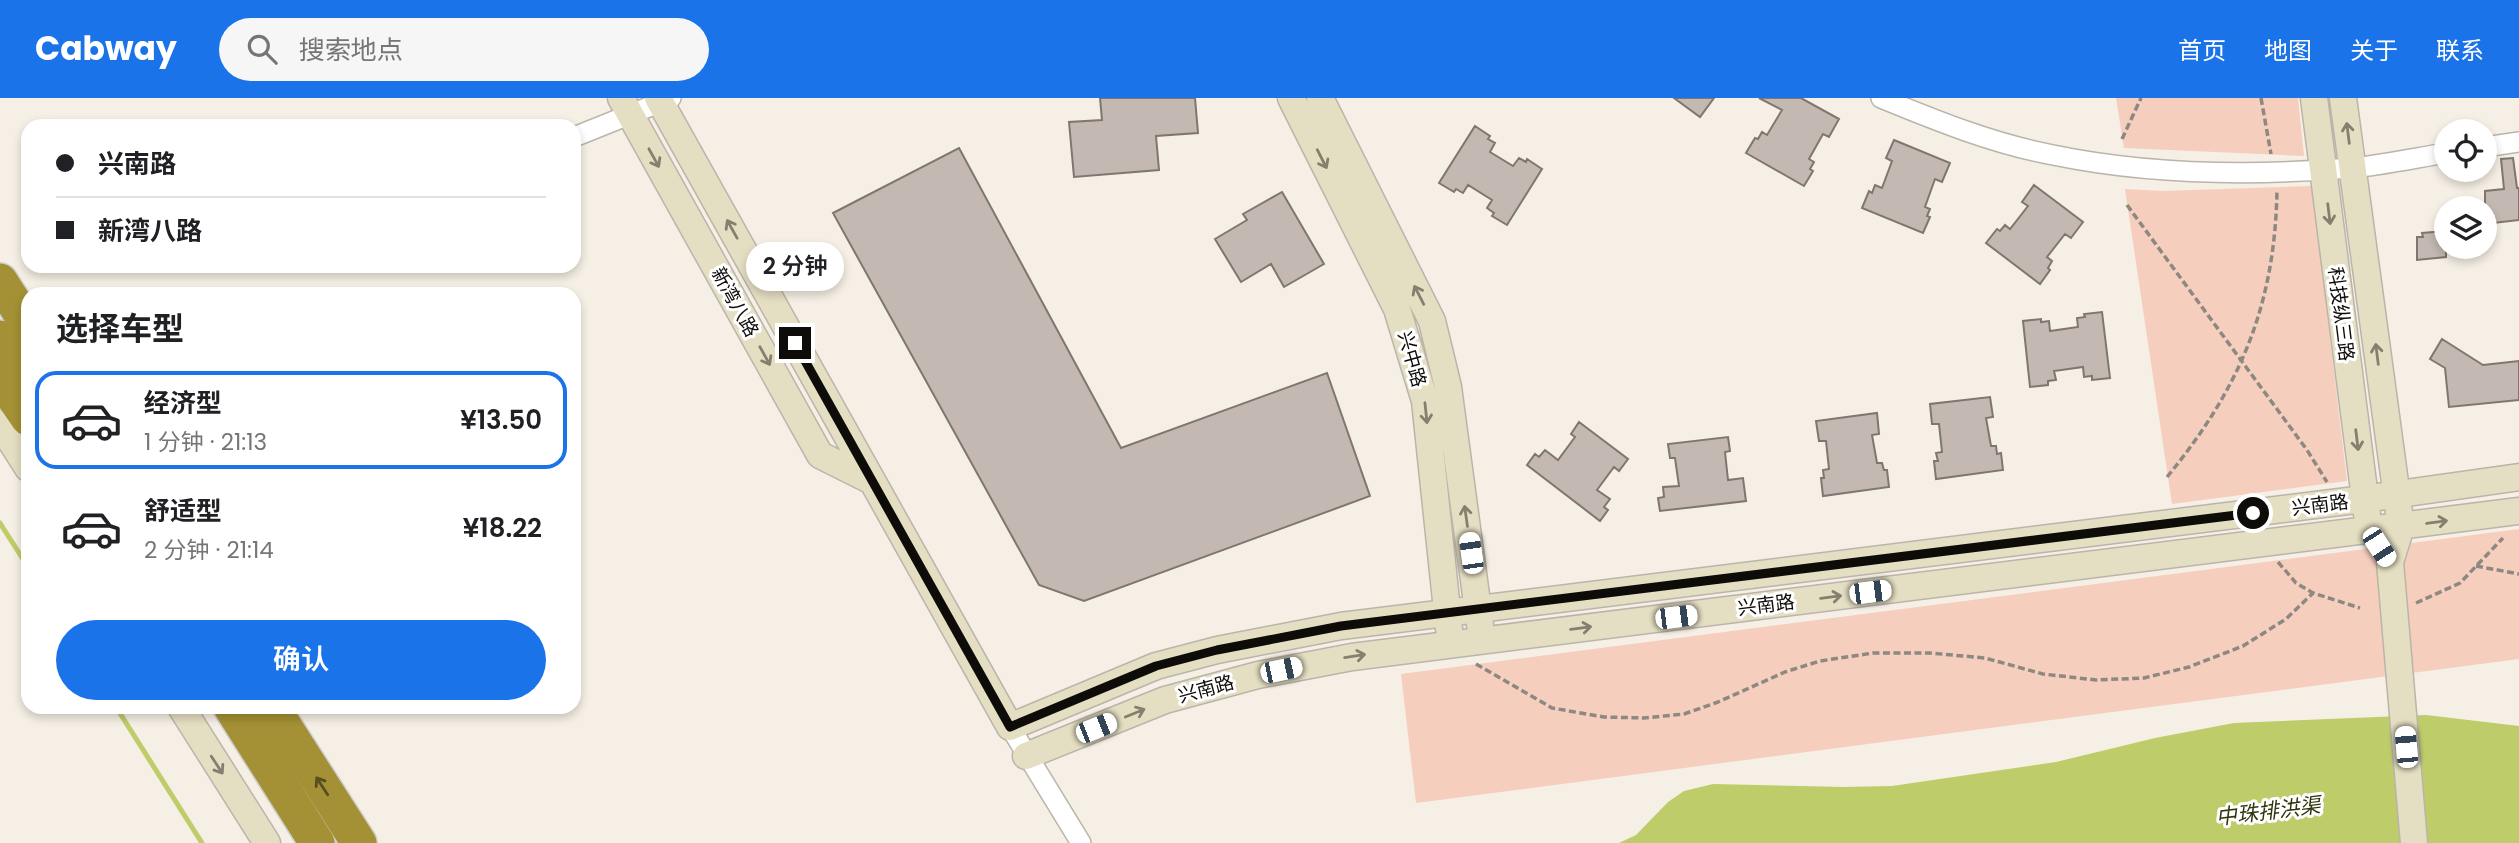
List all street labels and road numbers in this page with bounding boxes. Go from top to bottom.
street label: 新湾八路 [705,262,765,342]
street label: 科技纵三路 [2322,265,2360,363]
street label: 兴中路 [1391,328,1433,390]
street label: 兴南路 [2290,488,2350,522]
street label: 兴南路 [1736,588,1796,622]
street label: 兴南路 [1175,669,1237,709]

